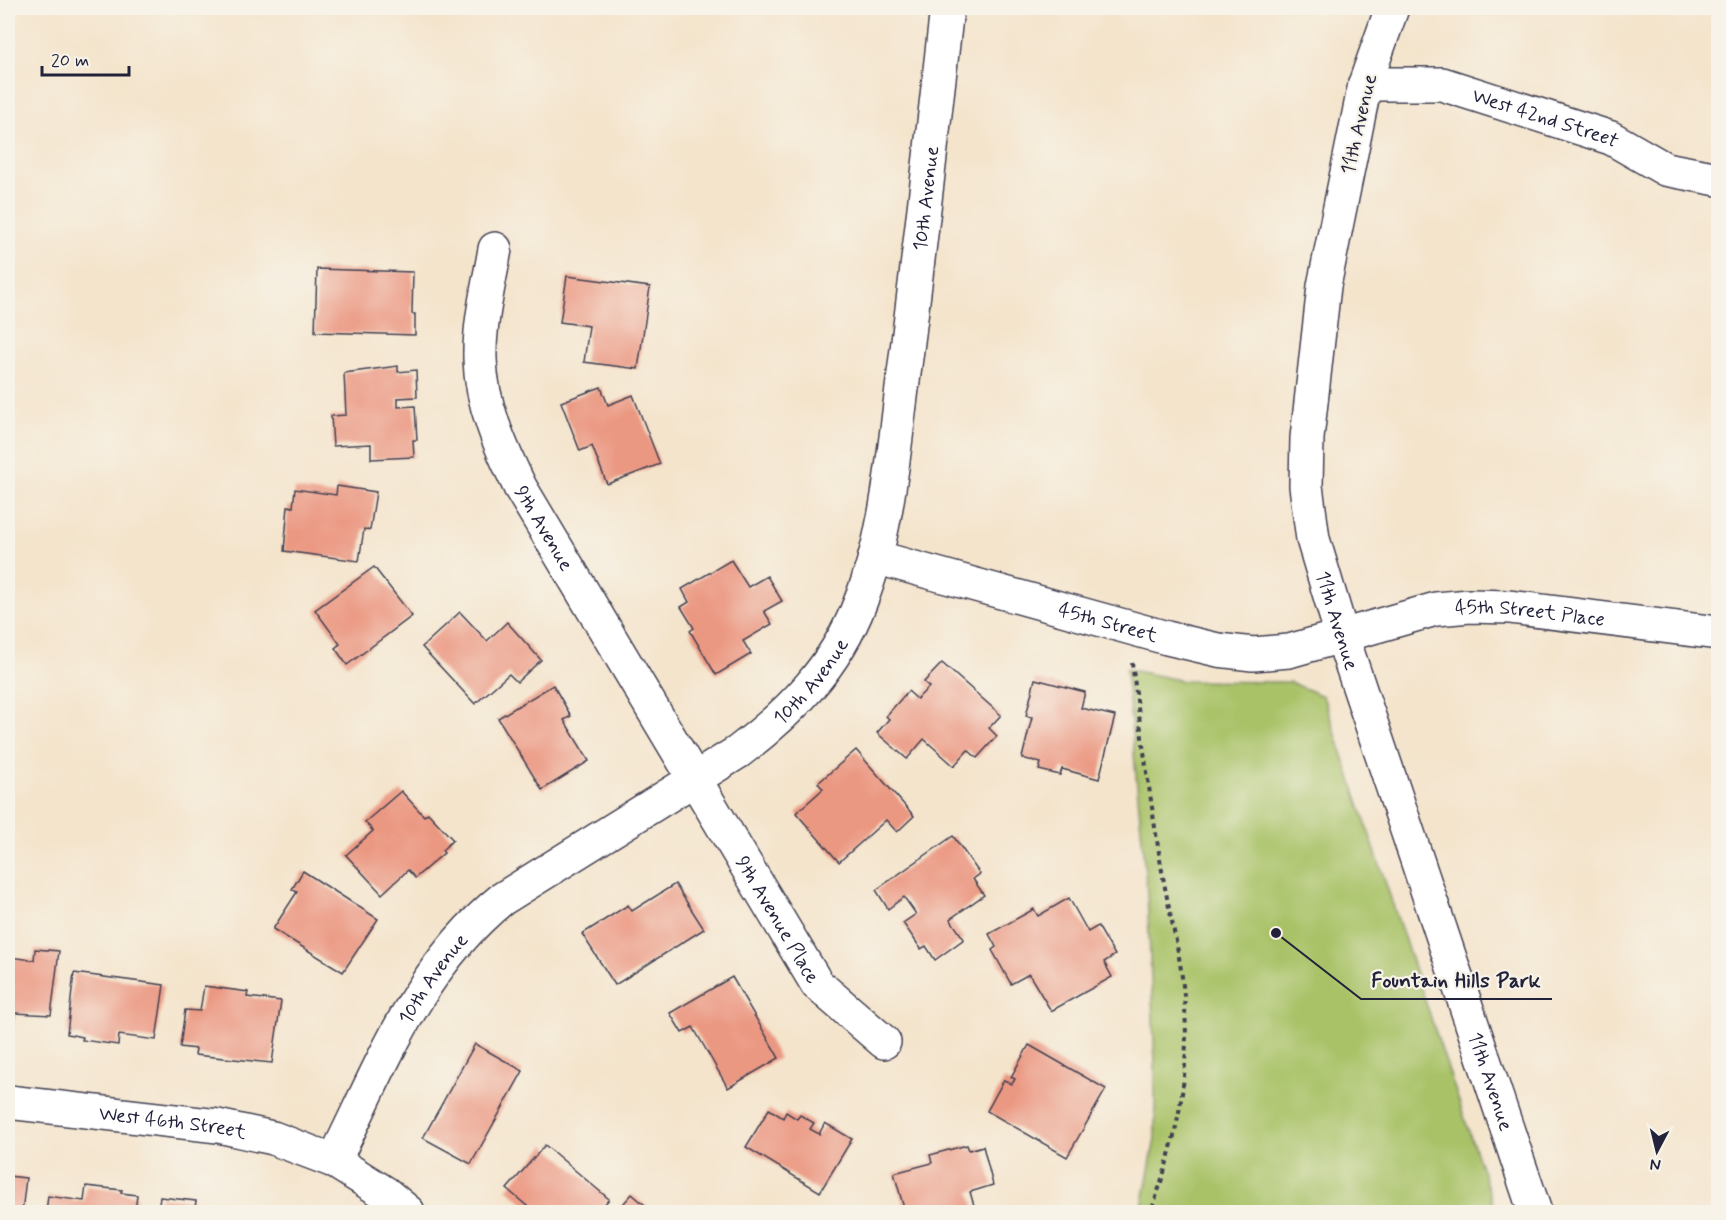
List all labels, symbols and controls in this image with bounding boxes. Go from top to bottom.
scale bar [42,39,129,77]
text: 20 m [51,49,89,73]
street label: 11th Avenue [1335,71,1384,177]
street label: West 42nd Street [1469,83,1624,155]
street label: 10th Avenue [907,144,946,253]
street label: 9th Avenue [507,481,579,576]
street label: 11th Avenue [1308,568,1364,674]
street label: 45th Street Place [1454,594,1606,634]
street label: 45th Street [1055,597,1161,650]
street label: 10th Avenue [768,633,856,732]
street label: 9th Avenue Place [728,851,826,989]
street label: 10th Avenue [393,928,475,1029]
callout: Fountain Hills Park [1361,960,1552,999]
text: Fountain Hills Park [1371,967,1541,995]
street label: 11th Avenue [1461,1029,1519,1135]
street label: West 46th Street [97,1100,249,1147]
north arrow [1627,1121,1687,1181]
text: N [1649,1153,1662,1175]

